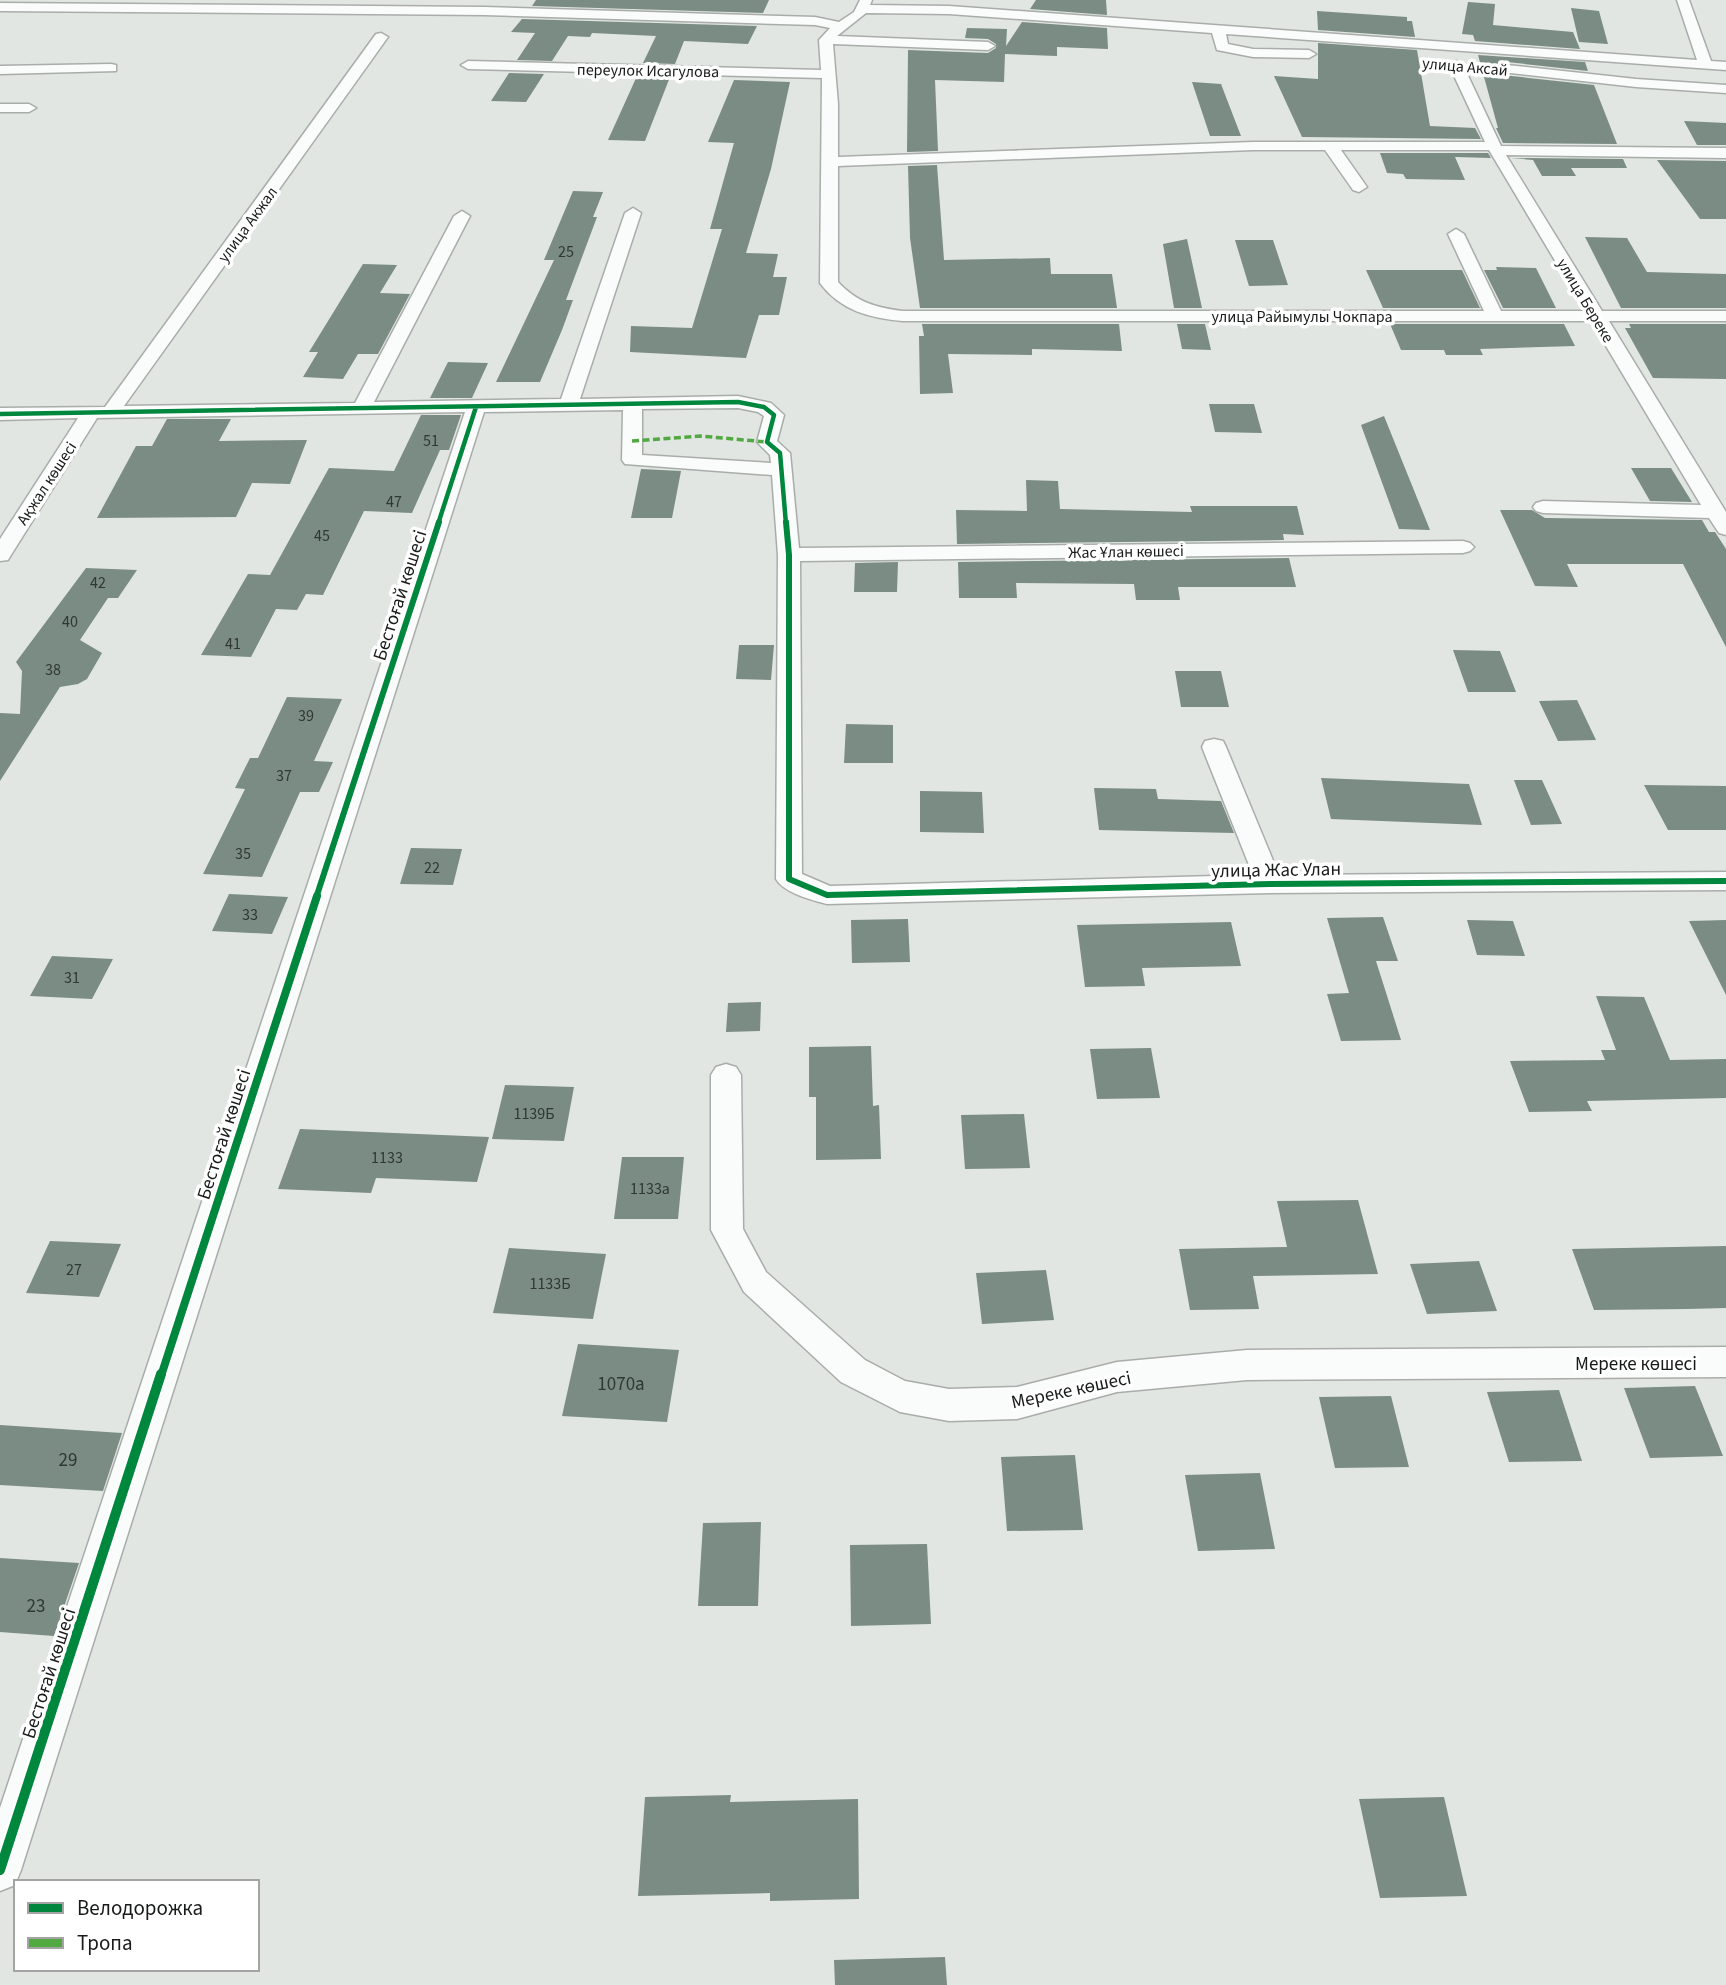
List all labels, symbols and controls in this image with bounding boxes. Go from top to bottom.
street label: улица Аксай [1421,52,1509,82]
street label: переулок Исагулова [577,59,719,83]
street label: улица Акжал [213,182,283,267]
house number: 25 [558,241,574,263]
street label: улица Береке [1551,254,1619,347]
street label: улица Райымулы Чокпара [1211,306,1393,328]
house number: 51 [423,430,439,452]
street label: Ақжал көшесі [12,438,82,530]
house number: 47 [386,491,402,513]
house number: 45 [314,525,330,547]
street label: Бестоғай көшесі [367,527,434,664]
street label: Жас Ұлан көшесі [1068,540,1184,564]
house number: 42 [90,572,106,594]
house number: 40 [62,611,78,633]
house number: 41 [225,633,241,655]
house number: 38 [45,659,61,681]
house number: 39 [298,705,314,727]
house number: 37 [276,765,292,787]
house number: 35 [235,843,251,865]
street label: улица Жас Улан [1211,856,1341,885]
house number: 22 [424,857,440,879]
house number: 33 [242,904,258,926]
house number: 31 [64,967,80,989]
street label: Бестоғай көшесі [191,1066,258,1203]
house number: 1139Б [513,1103,555,1125]
house number: 1133 [371,1147,403,1169]
house number: 1133а [630,1178,670,1200]
house number: 27 [66,1259,82,1281]
house number: 1133Б [529,1273,571,1295]
street label: Мереке көшесі [1575,1351,1697,1378]
street label: Мереке көшесі [1009,1365,1134,1416]
house number: 1070а [597,1371,645,1398]
house number: 29 [59,1447,77,1474]
house number: 23 [27,1593,45,1620]
street label: Бестоғай көшесі [16,1605,83,1742]
legend [14,1880,259,1971]
text: Велодорожка [77,1893,203,1923]
text: Тропа [77,1928,133,1958]

